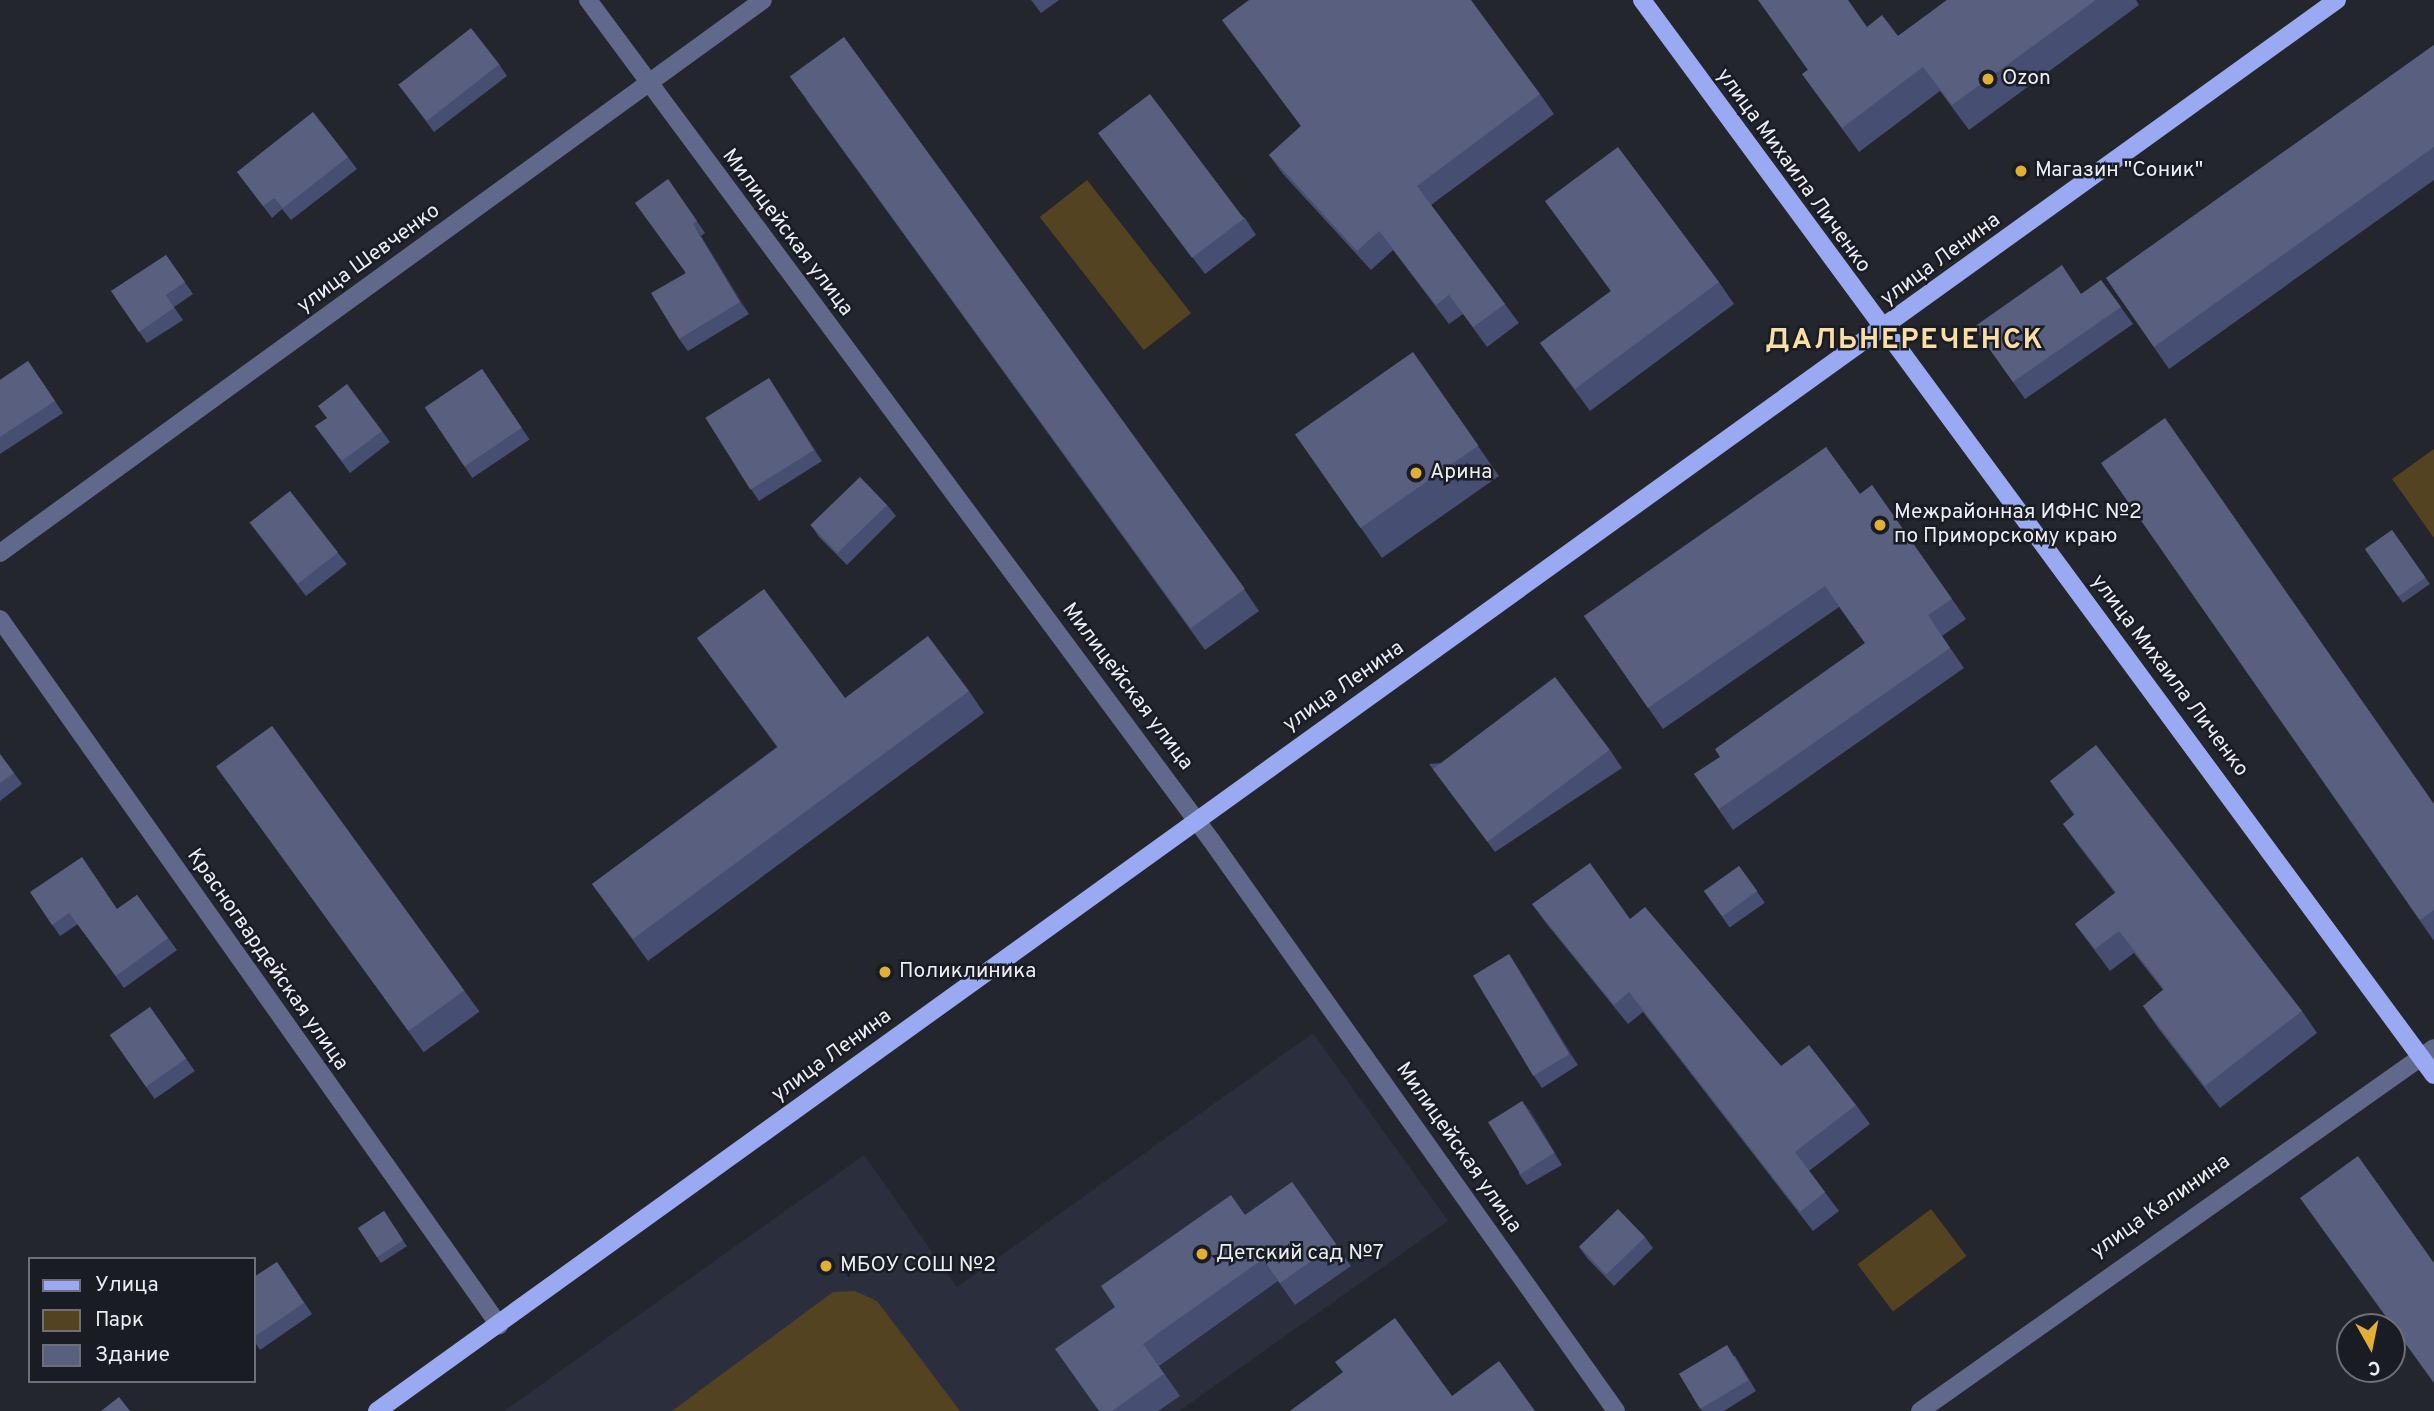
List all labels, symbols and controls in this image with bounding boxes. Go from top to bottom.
street label: улица Михаила Личенко [1710,64,1876,278]
place label: Ozon [2002,66,2051,92]
marker: Ozon [1980,71,1996,87]
street label: Милицейская улица [716,145,858,321]
place label: Магазин "Соник" [2035,158,2203,184]
marker: Магазин "Соник" [2013,163,2029,179]
street label: улица Шевченко [293,199,445,319]
street label: улица Ленина [1876,208,2006,312]
district label: ДАЛЬНЕРЕЧЕНСК [1767,324,2043,358]
place label: Арина [1430,460,1492,486]
marker: Арина [1408,465,1424,481]
place label: Межрайонная ИФНС №2 по Приморскому краю [1894,500,2142,550]
marker: Межрайонная ИФНС №2 по Приморскому краю [1872,517,1888,533]
street label: улица Михаила Личенко [2085,570,2253,782]
street label: Милицейская улица [1056,599,1198,775]
street label: улица Ленина [1279,636,1409,738]
street label: Красногвардейская улица [181,844,353,1076]
place label: Поликлиника [899,959,1036,985]
marker: Поликлиника [877,964,893,980]
street label: улица Ленина [767,1004,897,1108]
street label: Милицейская улица [1390,1058,1526,1238]
street label: улица Калинина [2086,1150,2236,1264]
place label: Детский сад №7 [1216,1241,1384,1267]
marker: Детский сад №7 [1194,1246,1210,1262]
place label: МБОУ СОШ №2 [840,1253,997,1279]
legend [28,1257,256,1383]
marker: МБОУ СОШ №2 [818,1258,834,1274]
text: Улица [95,1272,159,1299]
text: Парк [95,1307,144,1334]
north arrow [2336,1313,2406,1383]
text: Здание [95,1342,170,1369]
text: С [2366,1354,2382,1380]

